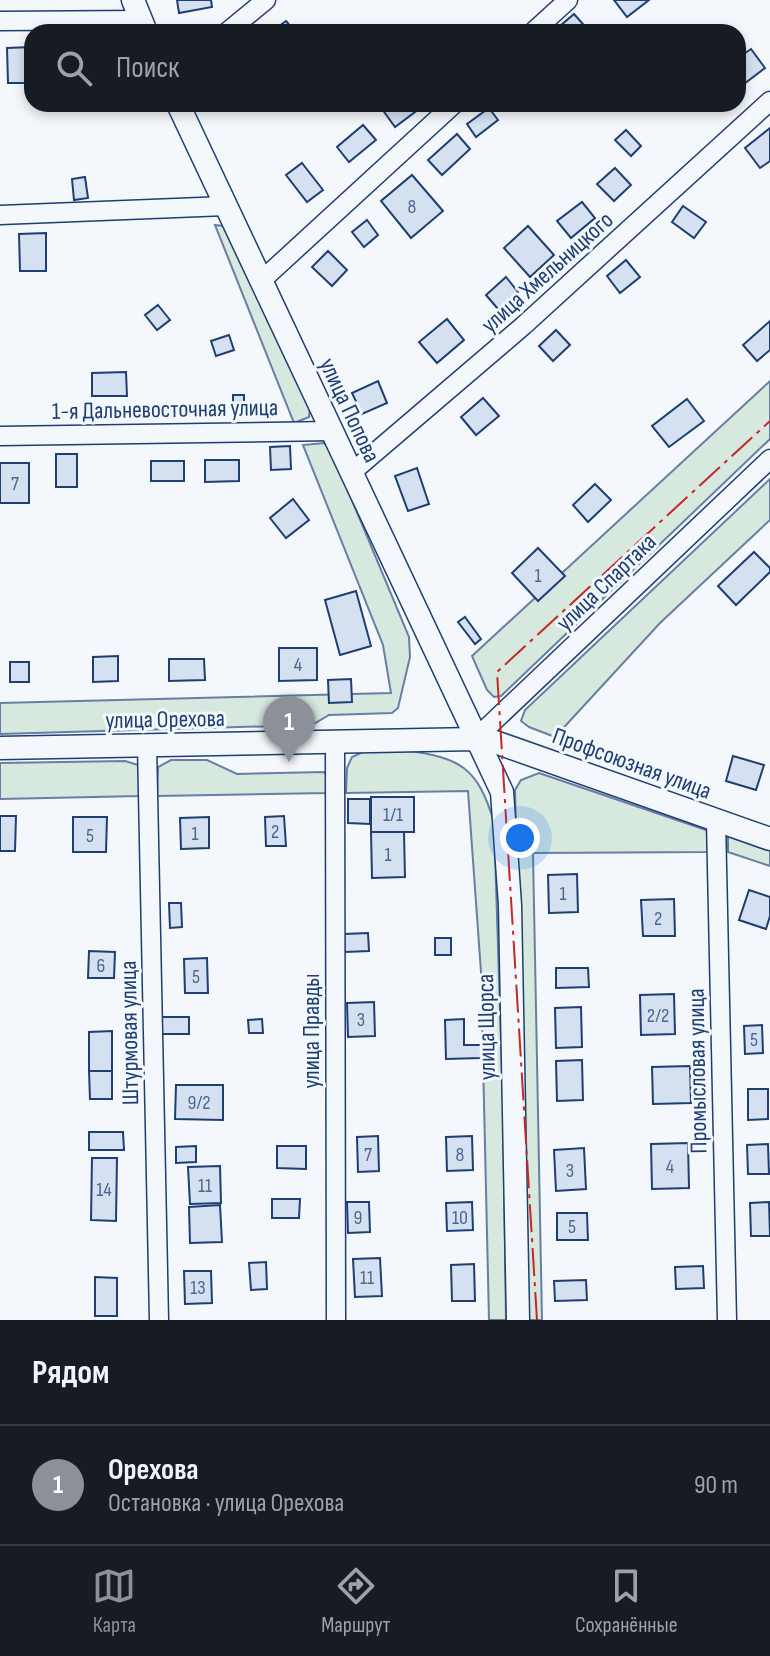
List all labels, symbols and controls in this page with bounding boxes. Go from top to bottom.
search box [24,24,746,112]
icon: search [52,46,96,90]
text: Поиск [116,50,179,86]
house number: 8 [408,195,416,219]
street label: улица Хмельницкого [475,206,619,339]
street label: улица Попова [313,353,386,467]
street label: 1-я Дальневосточная улица [52,393,278,426]
house number: 7 [11,472,19,496]
street label: улица Спартака [550,528,662,637]
house number: 1 [535,564,542,588]
house number: 4 [294,653,302,677]
pin: 1 [263,696,315,762]
street label: улица Орехова [105,704,225,735]
street label: Профсоюзная улица [548,721,715,806]
house number: 1/1 [383,803,403,827]
your location [500,818,540,858]
house number: 2 [271,820,279,844]
house number: 1 [192,822,199,846]
house number: 5 [86,824,94,848]
house number: 1 [385,843,392,867]
house number: 1 [560,882,567,906]
house number: 2 [654,907,662,931]
house number: 6 [97,954,105,978]
street label: Штурмовая улица [114,960,145,1105]
house number: 5 [192,965,200,989]
street label: улица Правды [297,973,326,1089]
street label: улица Щорса [471,974,502,1080]
street label: Промысловая улица [682,988,713,1154]
house number: 2/2 [647,1004,669,1028]
house number: 3 [357,1008,365,1032]
house number: 5 [750,1028,758,1052]
house number: 9/2 [188,1091,210,1115]
house number: 7 [364,1143,372,1167]
house number: 8 [456,1143,464,1167]
house number: 4 [666,1155,674,1179]
house number: 3 [566,1159,574,1183]
house number: 11 [198,1174,212,1198]
house number: 14 [96,1178,112,1202]
house number: 9 [354,1206,362,1230]
house number: 10 [452,1206,468,1230]
house number: 5 [568,1215,576,1239]
house number: 11 [360,1266,374,1290]
house number: 13 [190,1276,206,1300]
text: Рядом [32,1352,110,1393]
text: Орехова [108,1452,198,1488]
text: 1 [53,1470,63,1501]
text: 90 m [694,1470,738,1501]
text: Остановка · улица Орехова [108,1488,344,1519]
tab: Карта [92,1564,136,1639]
tab: Маршрут [321,1564,390,1639]
tab: Сохранённые [575,1564,678,1639]

